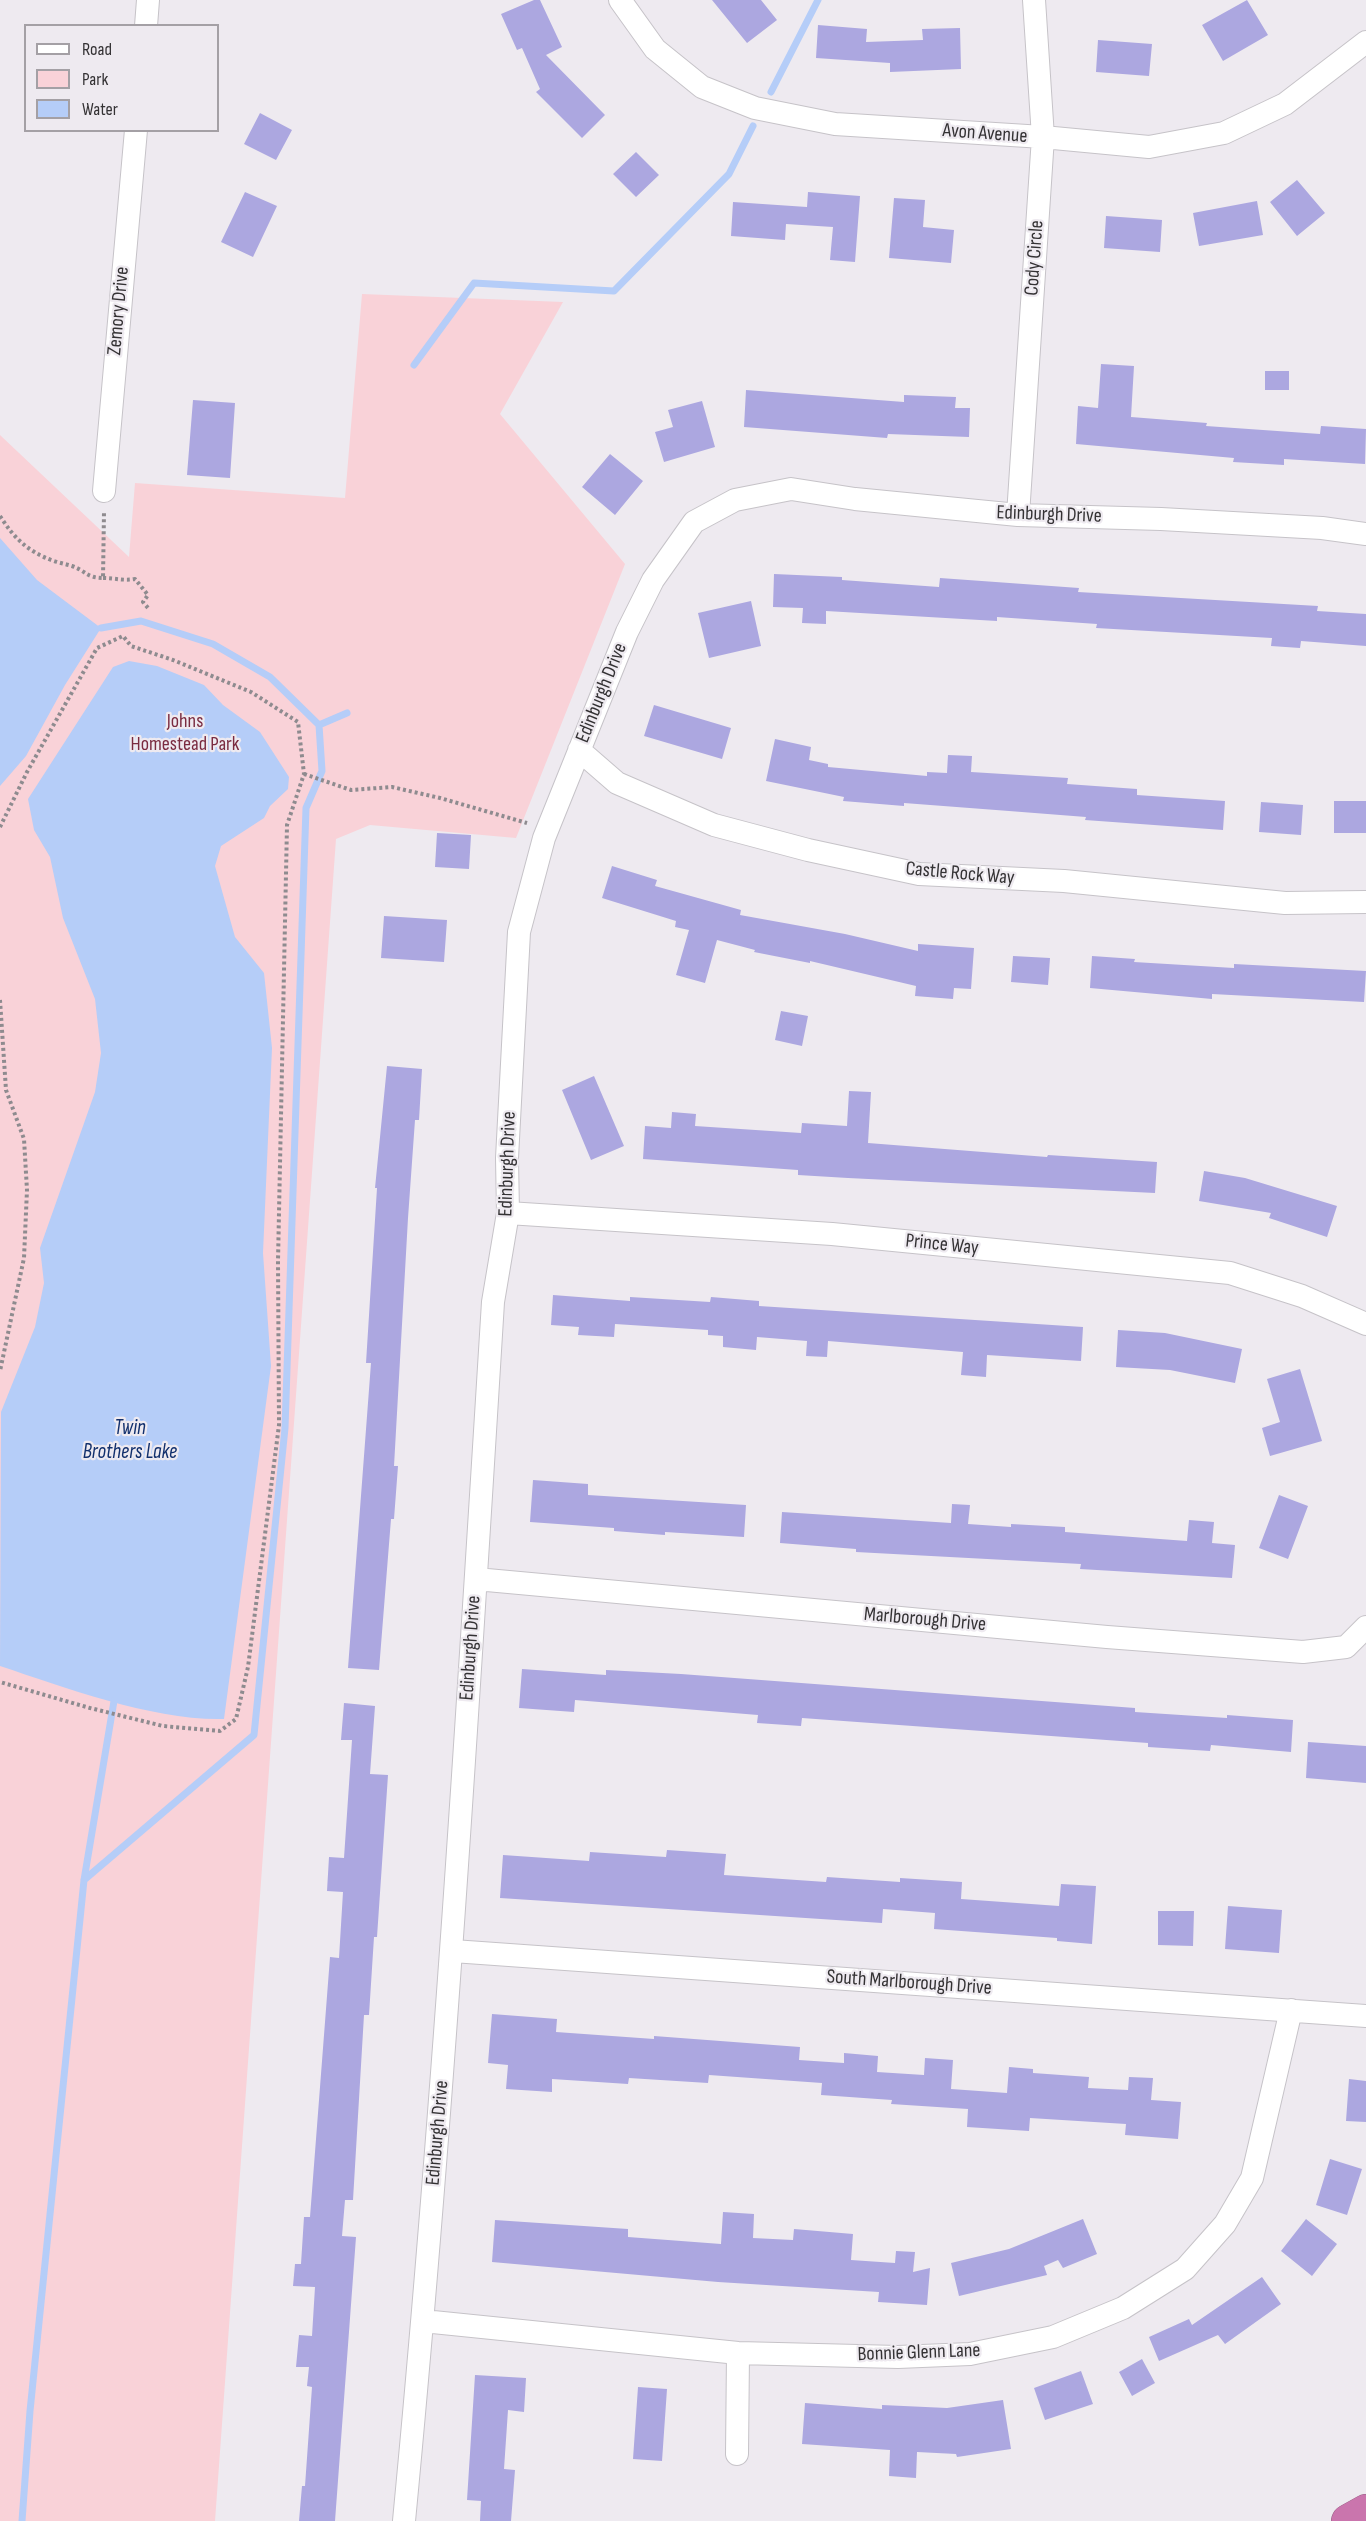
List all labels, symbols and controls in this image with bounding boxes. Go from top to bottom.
legend [24,24,219,132]
text: Road [82,39,112,60]
text: Park [82,69,108,90]
text: Water [82,99,118,120]
street label: Avon Avenue [942,119,1028,149]
street label: Cody Circle [1020,219,1050,297]
street label: Zemory Drive [103,266,135,356]
street label: Edinburgh Drive [996,501,1102,529]
street label: Edinburgh Drive [571,640,633,746]
park label: Johns Homestead Park [131,710,239,757]
street label: Castle Rock Way [905,857,1015,891]
street label: Edinburgh Drive [494,1111,522,1217]
street label: Prince Way [904,1229,980,1261]
water label: Twin Brothers Lake [83,1416,177,1466]
street label: Edinburgh Drive [455,1595,487,1701]
street label: Marlborough Drive [863,1603,987,1637]
street label: South Marlborough Drive [826,1965,992,2001]
street label: Edinburgh Drive [421,2080,455,2186]
street label: Bonnie Glenn Lane [857,2339,981,2367]

